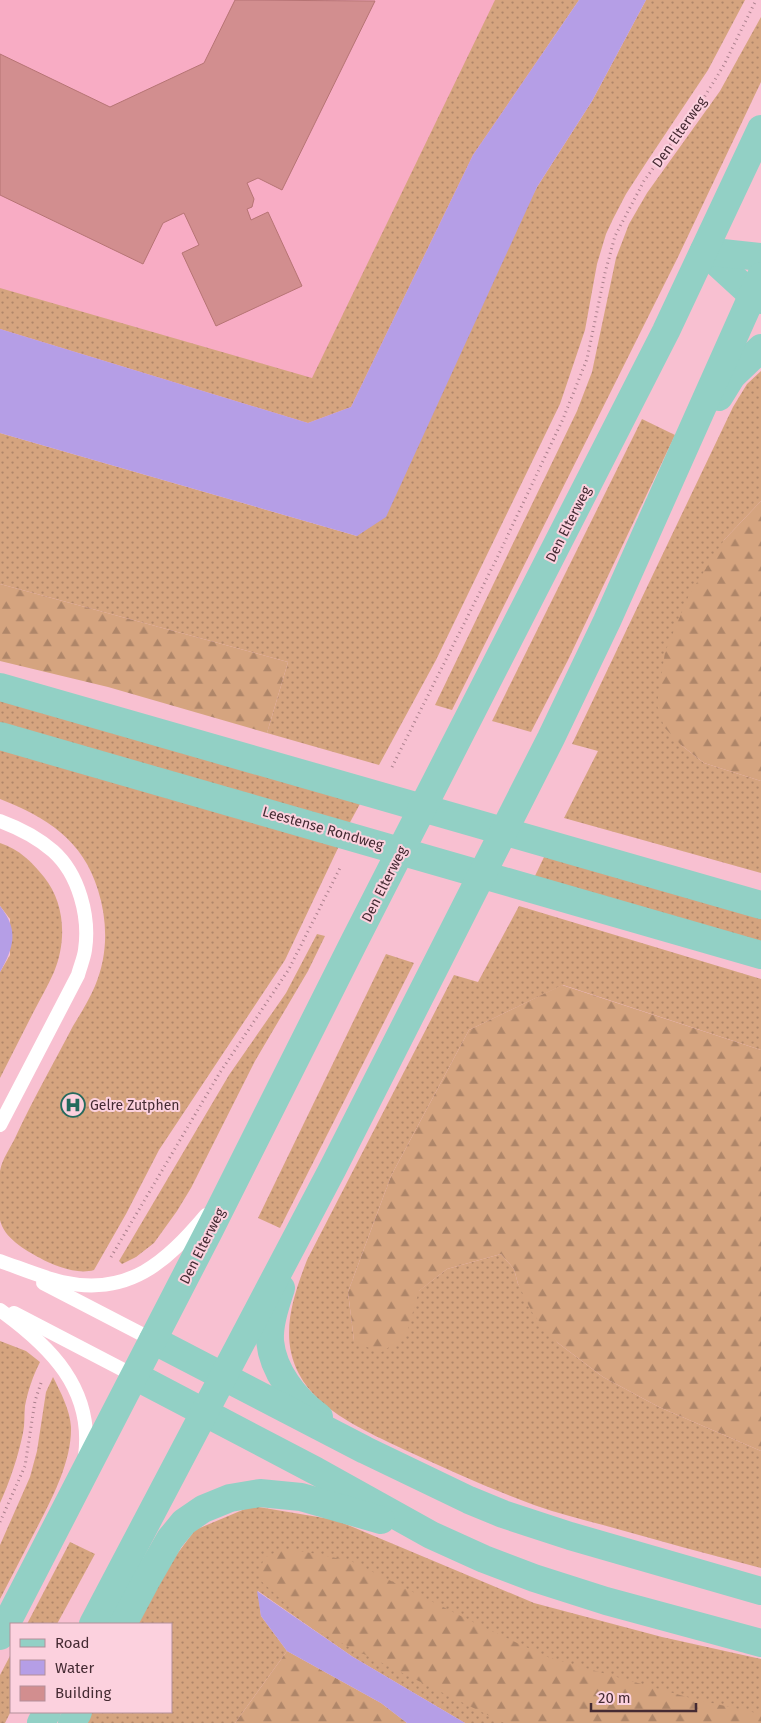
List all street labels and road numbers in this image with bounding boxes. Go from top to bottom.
street label: Den Elterweg [649,93,711,171]
street label: Den Elterweg [542,483,595,565]
street label: Leestense Rondweg [260,803,386,854]
street label: Den Elterweg [358,843,411,925]
street label: Den Elterweg [176,1205,229,1287]

